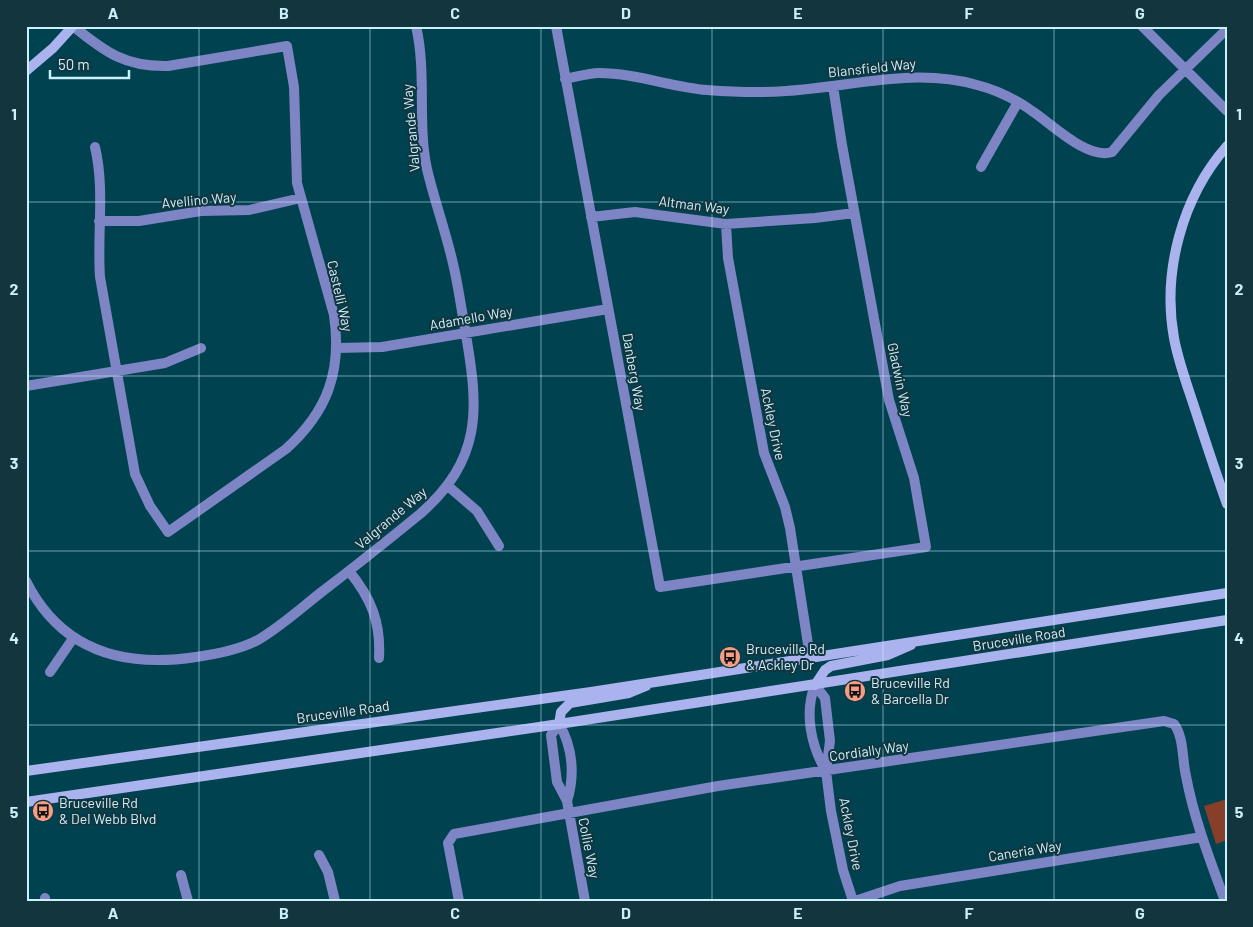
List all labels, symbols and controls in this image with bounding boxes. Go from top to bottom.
text: A [108,3,119,22]
text: B [279,3,289,22]
text: C [450,3,460,22]
text: D [621,3,631,22]
text: E [793,3,803,22]
text: F [965,3,974,22]
text: G [1135,3,1145,22]
scale bar [50,48,129,80]
street label: Blansfield Way [827,54,917,81]
text: 50 m [58,55,90,73]
street label: Valgrande Way [398,83,423,173]
text: 1 [11,104,17,123]
text: 1 [1236,104,1242,123]
street label: Avellino Way [161,188,238,211]
street label: Altman Way [658,192,731,217]
street label: Castelli Way [324,259,357,334]
text: 2 [10,279,19,298]
text: 2 [1235,279,1244,298]
street label: Adamello Way [428,302,514,333]
street label: Danberg Way [619,332,650,413]
street label: Gladwin Way [884,341,917,419]
street label: Ackley Drive [758,386,789,462]
text: 3 [10,453,18,472]
text: 3 [1235,453,1243,472]
street label: Valgrande Way [351,482,430,552]
street label: Bruceville Road [971,623,1067,654]
text: 4 [9,628,19,647]
text: 4 [1234,628,1244,647]
place label: Bruceville Rd & Ackley Dr [746,640,825,673]
bus stop icon: Bruceville Rd & Ackley Dr [718,645,742,669]
place label: Bruceville Rd & Barcella Dr [871,674,950,707]
bus stop icon: Bruceville Rd & Barcella Dr [843,679,867,703]
street label: Bruceville Road [295,697,391,726]
street label: Cordially Way [828,736,910,765]
place label: Bruceville Rd & Del Webb Blvd [59,794,156,827]
street label: Ackley Drive [836,796,867,872]
bus stop icon: Bruceville Rd & Del Webb Blvd [31,799,55,823]
text: 5 [10,802,19,821]
text: 5 [1235,802,1244,821]
street label: Collie Way [575,816,604,880]
street label: Caneria Way [987,836,1063,865]
text: A [108,903,119,922]
text: B [279,903,289,922]
text: C [450,903,460,922]
text: D [621,903,631,922]
text: E [793,903,803,922]
text: F [965,903,974,922]
text: G [1135,903,1145,922]

